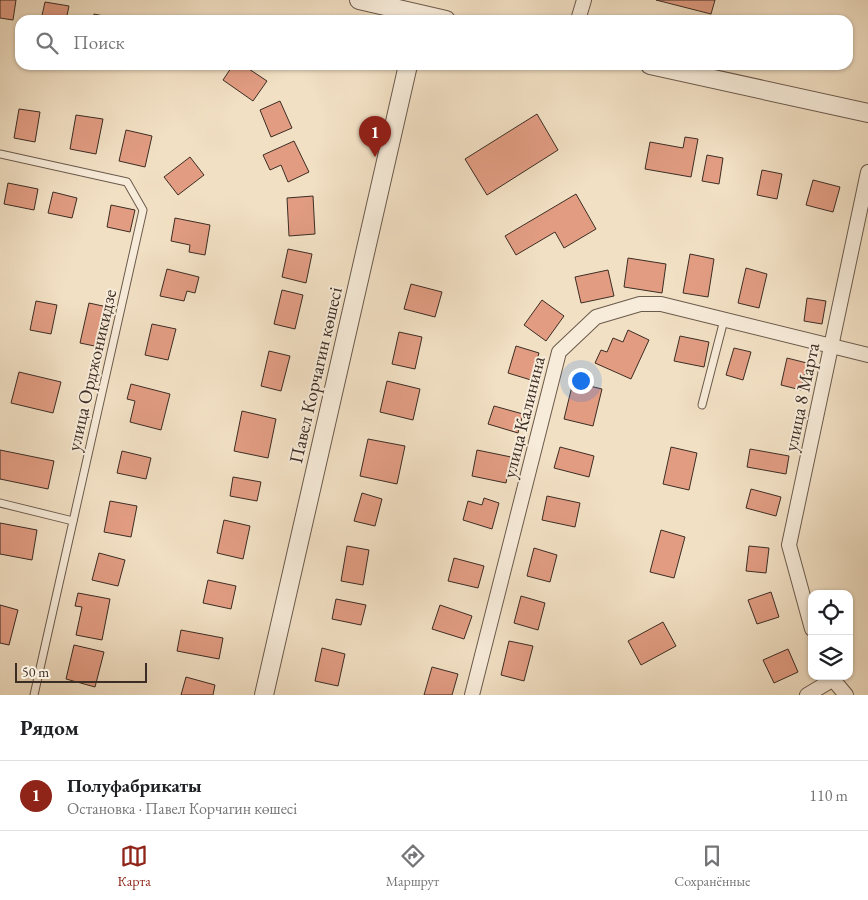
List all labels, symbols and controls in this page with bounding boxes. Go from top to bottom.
search box [15,15,853,70]
icon: search [33,29,61,57]
text: Поиск [73,30,125,55]
pin: 1 [359,116,391,157]
street label: Павел Корчагин көшесі [283,284,348,466]
street label: улица Орджоникидзе [61,287,122,454]
street label: улица 8 Марта [778,340,825,454]
street label: улица Калинина [496,353,551,481]
your location [568,368,594,394]
map controls [808,590,853,680]
button: locate [808,590,853,635]
button: layers [808,635,853,680]
scale bar [15,660,148,683]
text: 50 m [22,663,49,681]
text: Рядом [20,714,79,741]
text: Полуфабрикаты [67,773,202,798]
text: 1 [32,785,40,806]
text: 110 m [809,785,848,806]
text: Остановка · Павел Корчагин көшесі [67,798,297,819]
tab: Карта [117,842,151,890]
tab: Маршрут [386,842,439,890]
tab: Сохранённые [674,842,751,890]

